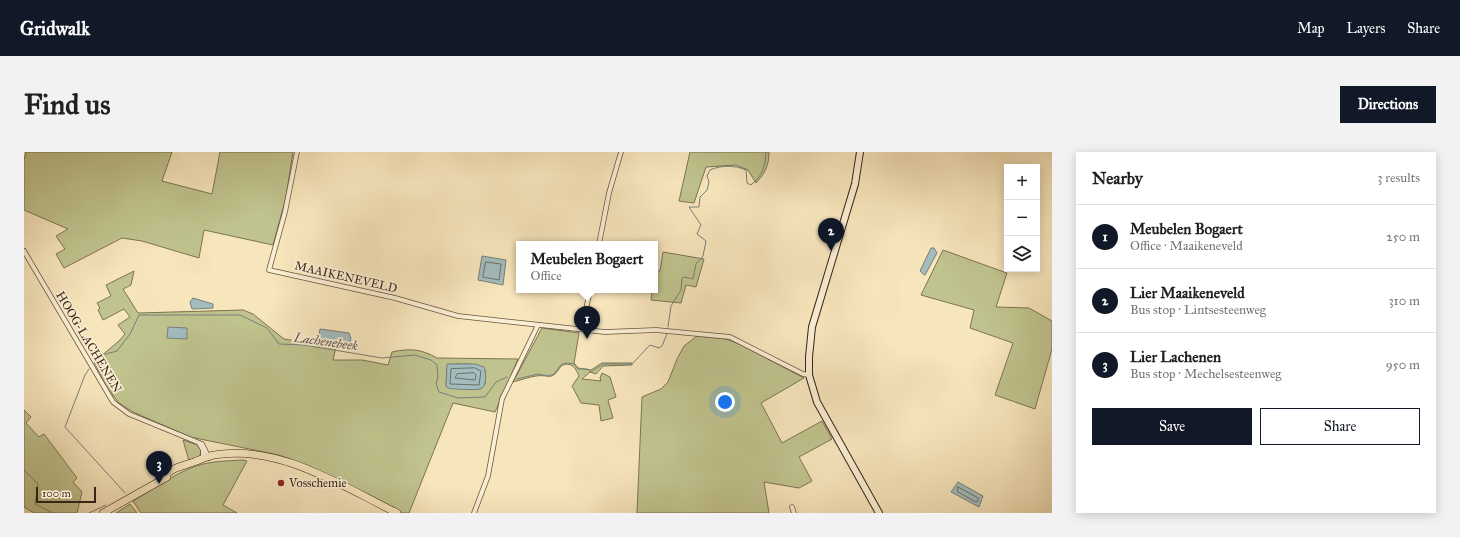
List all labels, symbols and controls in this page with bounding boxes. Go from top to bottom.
text: Gridwalk [20,17,90,40]
text: Map [1297,20,1325,37]
text: Layers [1347,20,1385,37]
text: Share [1407,20,1440,37]
button: Directions [1340,86,1436,123]
text: Find us [24,87,110,122]
map controls [1004,164,1040,272]
button: + [1004,164,1040,200]
text: Nearby [1092,168,1143,189]
text: 3 results [1377,170,1420,186]
button: − [1004,200,1040,236]
pin: 2 [818,218,844,251]
text: Meubelen Bogaert [1130,220,1243,238]
text: 1 [1102,229,1108,245]
text: 250 m [1386,229,1420,245]
button: layers [1004,236,1040,272]
text: Office · Maaikeneveld [1130,238,1243,254]
popup [516,241,658,293]
text: Meubelen Bogaert [531,250,643,268]
street label: MAAIKENEVELD [293,258,399,296]
text: Office [531,268,562,284]
text: Lier Maaikeneveld [1130,284,1245,302]
street label: HOOG-LACHENEN [53,289,125,395]
text: 2 [1102,293,1108,309]
text: 310 m [1388,293,1420,309]
text: Bus stop · Lintsesteenweg [1130,302,1266,318]
pin: 1 [574,306,600,339]
water label: Lachenebeek [292,329,359,354]
text: Lier Lachenen [1130,348,1221,366]
text: 3 [1102,357,1108,373]
text: 950 m [1386,357,1420,373]
text: Bus stop · Mechelsesteenweg [1130,366,1281,382]
your location [715,392,735,412]
button: Save [1092,408,1252,445]
button: Share [1260,408,1420,445]
pin: 3 [146,451,172,484]
place label: Vosschemie [288,476,346,490]
marker: Vosschemie [276,478,286,488]
scale bar [36,485,96,504]
text: 100 m [42,487,71,500]

